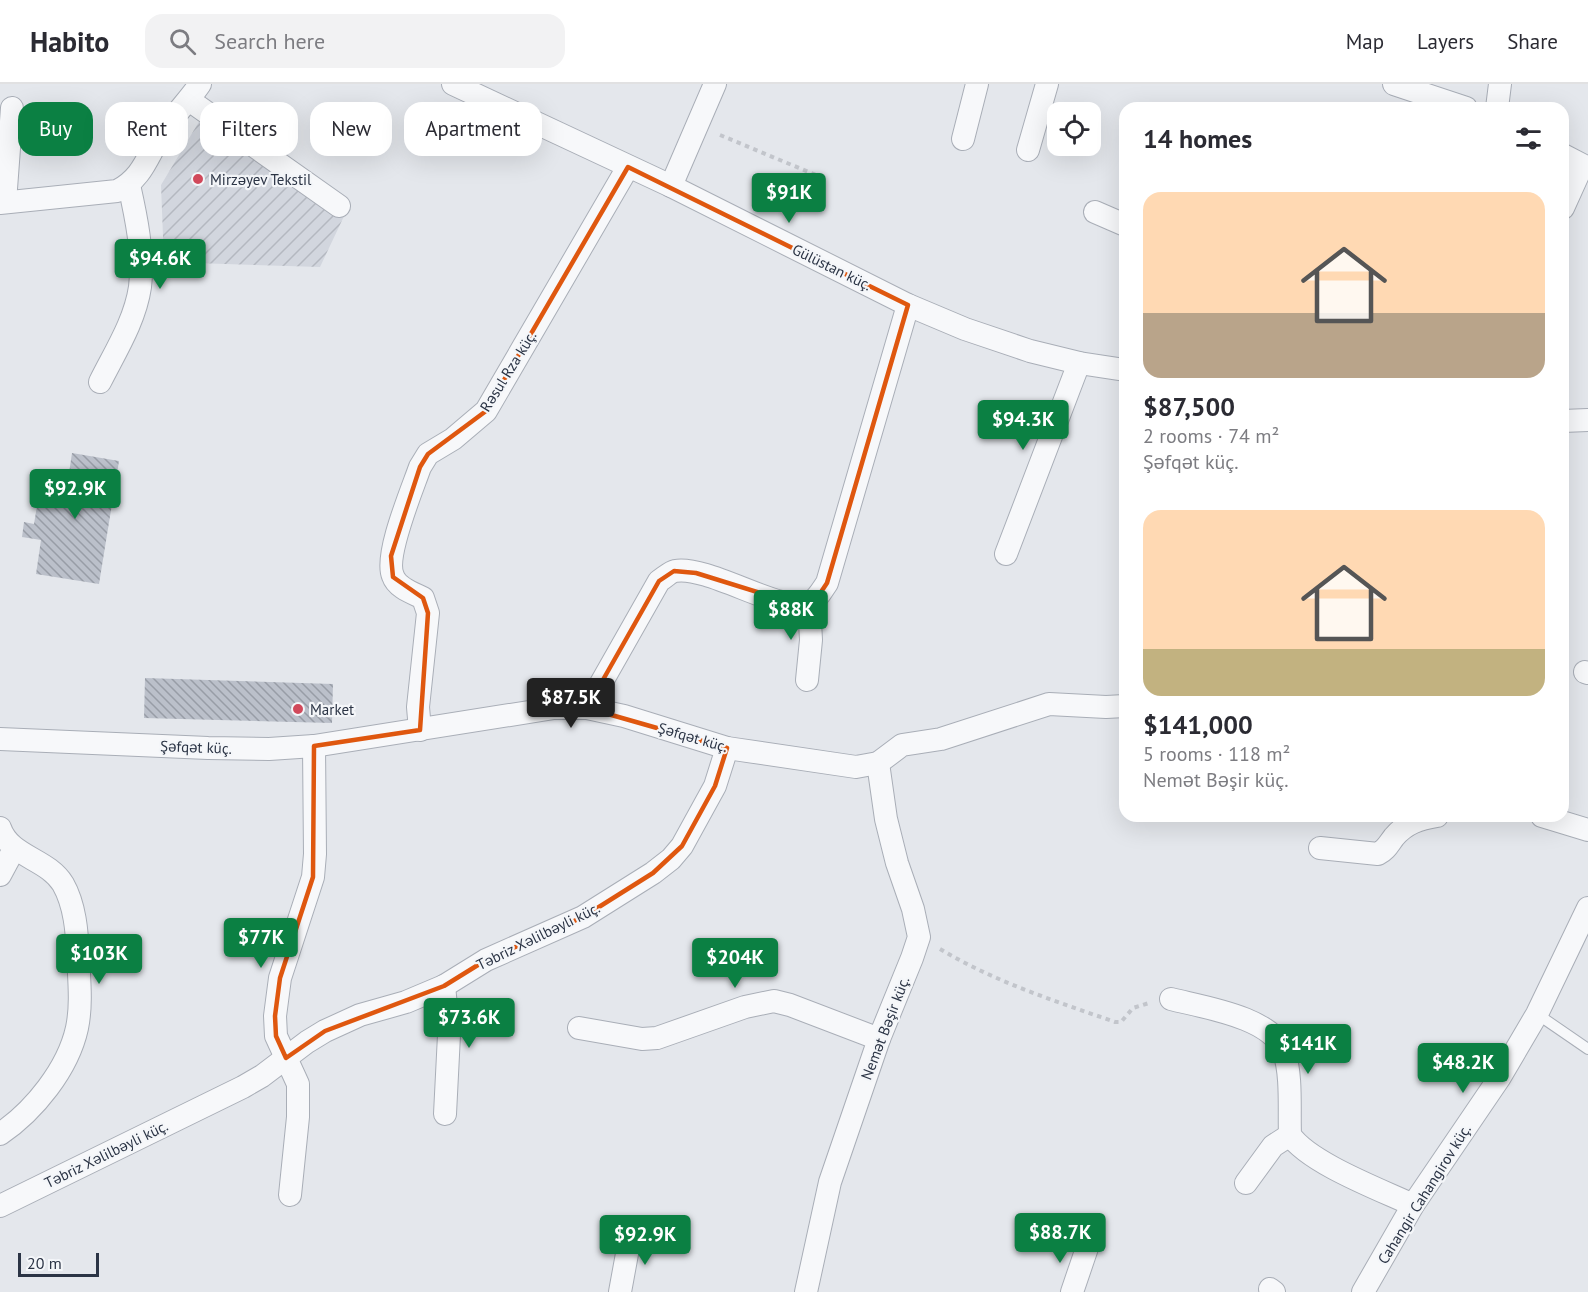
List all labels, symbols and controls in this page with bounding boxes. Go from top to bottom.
search box [145,14,565,68]
text: Habito [30,23,109,60]
icon: search [166,25,199,58]
text: Search here [214,27,325,55]
text: Map [1346,28,1384,55]
text: Layers [1417,28,1474,55]
text: Share [1507,28,1558,55]
chip: Buy [18,102,93,156]
chip: Rent [105,102,188,156]
chip: Filters [200,102,298,156]
chip: New [310,102,392,156]
chip: Apartment [404,102,542,156]
map controls [1047,102,1101,156]
button: locate [1047,102,1101,156]
text: 14 homes [1143,122,1252,155]
icon: filters [1512,122,1545,155]
place label: Mirzəyev Tekstil [210,170,312,189]
marker: Mirzəyev Tekstil [191,172,205,186]
pin: $91K [753,173,825,224]
text: $91K [766,179,812,205]
icon: home [1290,231,1398,339]
pin: $94.6K [111,239,209,290]
street label: Gülüstan küç. [789,240,875,294]
text: $94.6K [129,245,191,271]
street label: Rəsul Rza küç. [476,327,540,415]
text: $87,500 [1143,390,1235,423]
pin: $94.3K [974,400,1072,451]
text: $94.3K [992,406,1054,432]
text: 2 rooms · 74 m² [1143,423,1279,449]
text: Şəfqət küç. [1143,449,1239,475]
pin: $92.9K [26,469,124,520]
text: $92.9K [44,475,106,501]
icon: home [1290,549,1398,657]
pin: $88K [755,590,827,641]
text: $88K [768,596,814,622]
pin: $87.5K [522,678,620,729]
text: $87.5K [541,684,601,710]
place label: Market [310,700,354,719]
marker: Market [291,702,305,716]
text: $141,000 [1143,708,1253,741]
street label: Şəfqət küç. [656,718,730,756]
street label: Şəfqət küç. [160,736,232,758]
text: 5 rooms · 118 m² [1143,741,1290,767]
text: Nemət Bəşir küç. [1143,767,1289,793]
street label: Təbriz Xəlilbəyli küç. [473,898,603,974]
pin: $77K [225,918,297,969]
text: $77K [238,924,284,950]
pin: $103K [57,934,141,985]
pin: $204K [693,938,777,989]
text: $103K [70,940,128,966]
text: $204K [706,944,764,970]
street label: Nemət Bəşir küç. [857,974,913,1082]
pin: $73.6K [420,998,518,1049]
text: $73.6K [438,1004,500,1030]
pin: $141K [1266,1024,1350,1075]
text: $141K [1279,1030,1337,1056]
pin: $48.2K [1414,1043,1512,1094]
text: $48.2K [1432,1049,1494,1075]
street label: Təbriz Xəlilbəyli küç. [41,1116,171,1192]
street label: Cahangir Cahangirov küç. [1373,1121,1475,1267]
pin: $88.7K [1011,1213,1109,1264]
pin: $92.9K [596,1215,694,1266]
text: $88.7K [1029,1219,1091,1245]
text: $92.9K [614,1221,676,1247]
scale bar [18,1250,99,1278]
text: 20 m [27,1253,62,1273]

